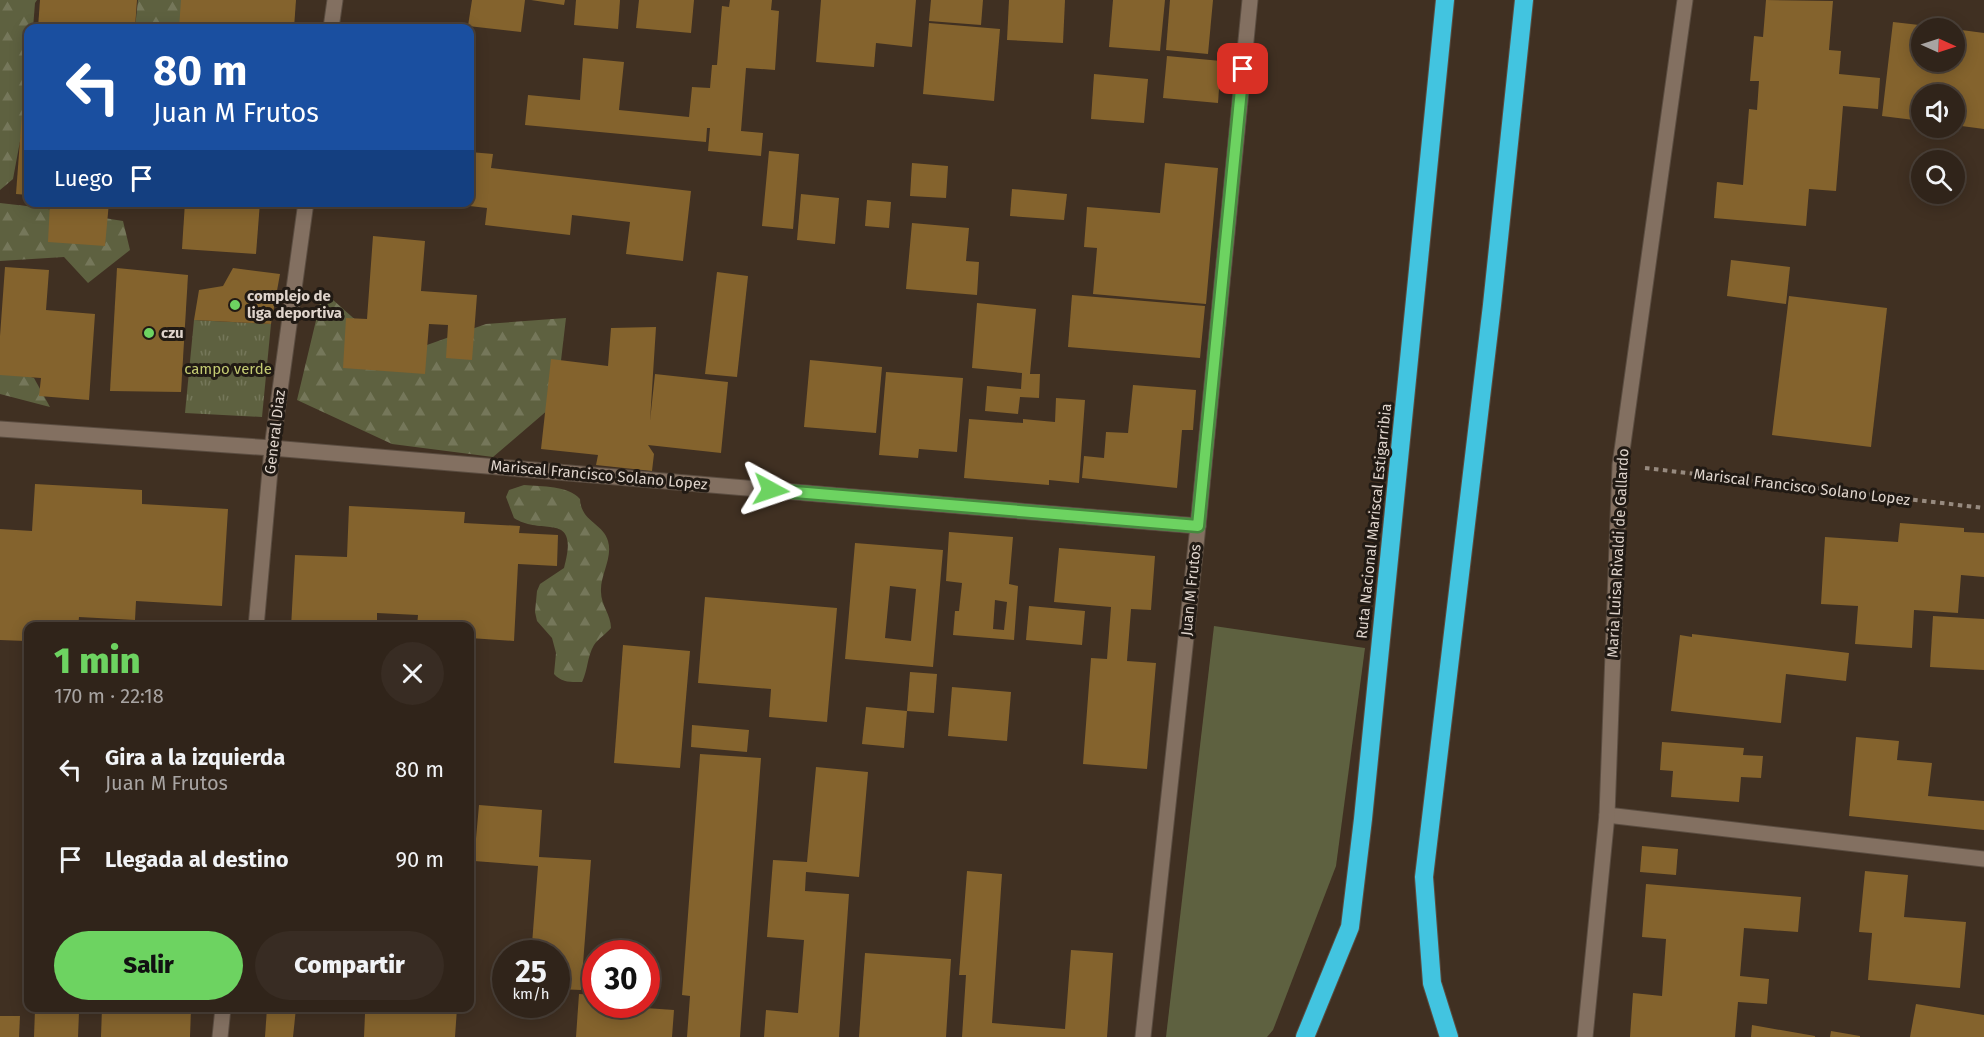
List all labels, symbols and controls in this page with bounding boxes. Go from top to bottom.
north arrow [1911,18,1965,72]
map controls [1911,18,1965,204]
pin [1217,43,1268,94]
text: 80 m [153,46,247,96]
icon: left [54,48,132,126]
icon: arrive [1226,52,1259,85]
button: sound [1911,84,1965,138]
text: Juan M Frutos [153,97,319,129]
button: search [1911,150,1965,204]
icon: arrive [125,162,158,195]
text: Luego [54,165,113,192]
place label: complejo de liga deportiva [247,287,342,322]
marker: complejo de liga deportiva [228,298,242,312]
place label: czu [161,324,184,342]
marker: czu [142,326,156,340]
park label: campo verde [184,360,272,378]
street label: General Diaz [261,388,289,475]
street label: Ruta Nacional Mariscal Estigarribia [1353,402,1395,640]
street label: Maria Luisa Rivaldi de Gallardo [1604,448,1632,658]
street label: Mariscal Francisco Solano Lopez [490,457,709,493]
position arrow [739,458,803,522]
street label: Mariscal Francisco Solano Lopez [1693,465,1912,509]
street label: Juan M Frutos [1177,543,1205,637]
text: 1 min [54,639,140,683]
button: close [381,642,444,705]
text: 170 m · 22:18 [54,684,164,708]
text: Gira a la izquierda [105,744,285,771]
icon: left [54,753,87,786]
text: 80 m [395,756,444,783]
text: Juan M Frutos [105,771,228,795]
icon: arrive [54,843,87,876]
text: Llegada al destino [105,846,289,873]
text: 90 m [395,846,444,873]
button: Salir [54,931,243,1000]
button: Compartir [255,931,444,1000]
speed limit sign: 30 [582,940,660,1018]
text: 25 [515,954,547,990]
text: km/h [512,985,550,1003]

